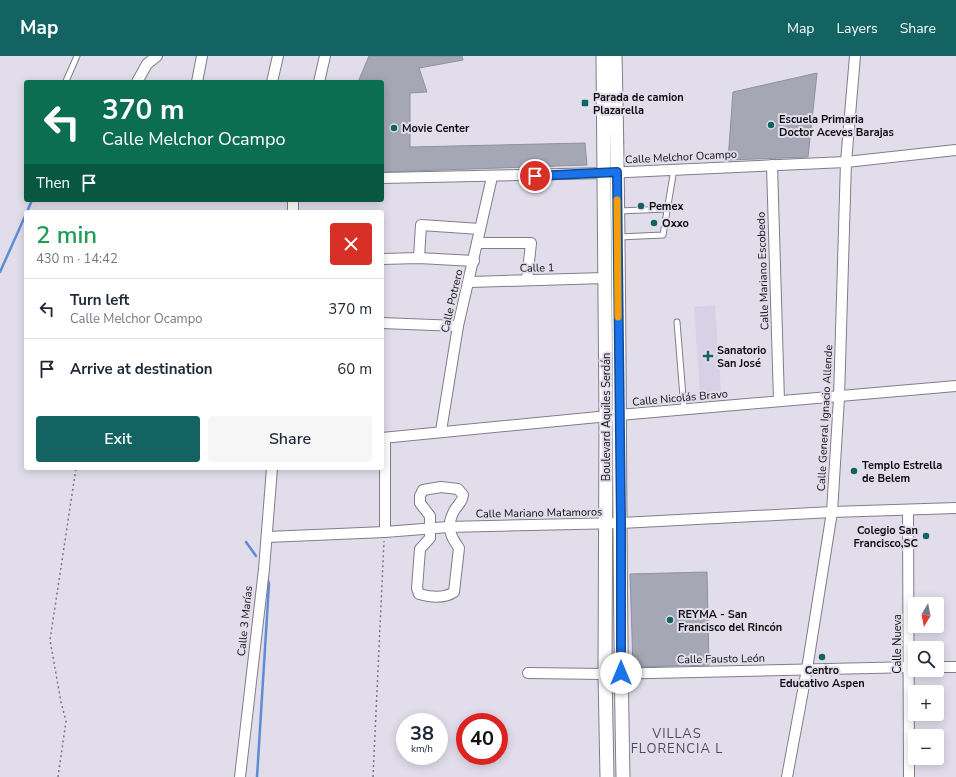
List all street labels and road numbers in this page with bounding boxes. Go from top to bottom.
street label: Calle Melchor Ocampo [625,147,737,167]
street label: Calle Mariano Escobedo [753,212,773,330]
street label: Calle 1 [519,260,555,276]
street label: Calle Potrero [437,268,467,334]
street label: Calle General Ignacio Allende [814,344,836,492]
street label: Boulevard Aquiles Serdán [599,353,614,481]
street label: Calle Nicolás Bravo [632,386,728,410]
street label: Calle Mariano Matamoros [476,504,602,522]
street label: Calle 3 Marías [234,585,256,657]
street label: Calle Nueva [890,614,905,674]
street label: Calle Fausto León [677,651,765,667]

